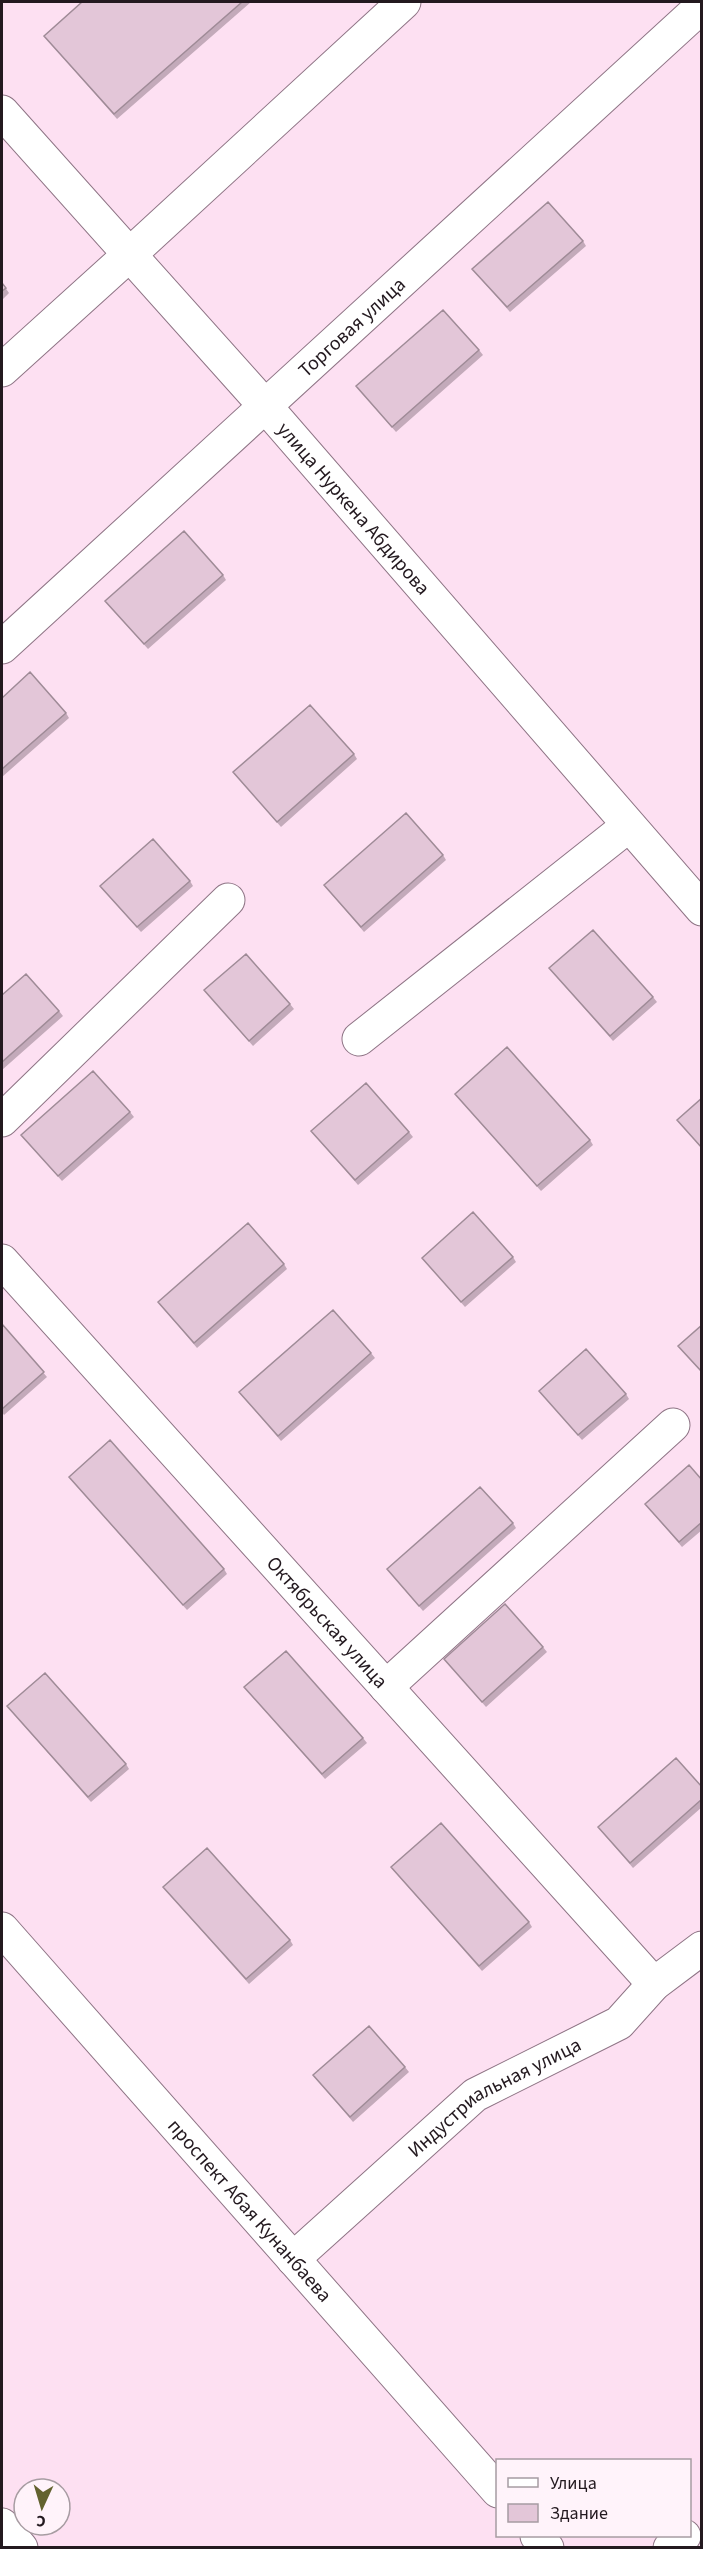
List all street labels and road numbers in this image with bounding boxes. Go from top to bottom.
street label: Торговая улица [292,271,412,384]
street label: улица Нуркена Абдирова [270,416,436,601]
street label: Октябрьская улица [260,1550,394,1695]
street label: Индустриальная улица [402,2031,586,2164]
street label: проспект Абая Кунанбаева [161,2113,338,2309]

